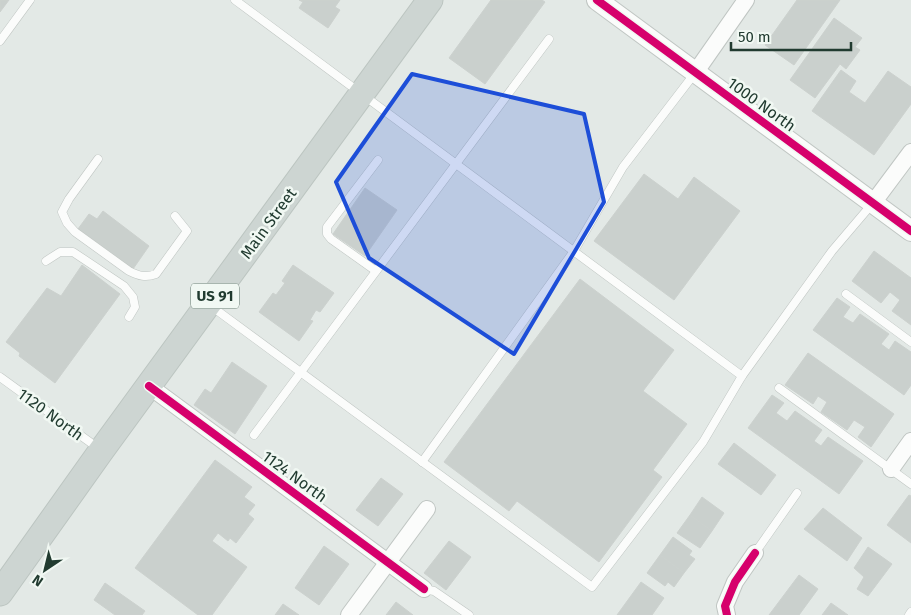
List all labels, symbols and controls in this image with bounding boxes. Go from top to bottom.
scale bar [731,20,851,52]
text: 50 m [738,28,771,46]
street label: 1000 North [724,73,799,135]
street label: Main Street [236,184,301,262]
road number: US 91 [191,284,239,308]
street label: 1120 North [14,384,87,445]
street label: 1124 North [259,447,331,506]
north arrow [20,545,70,595]
text: N [29,571,47,590]

